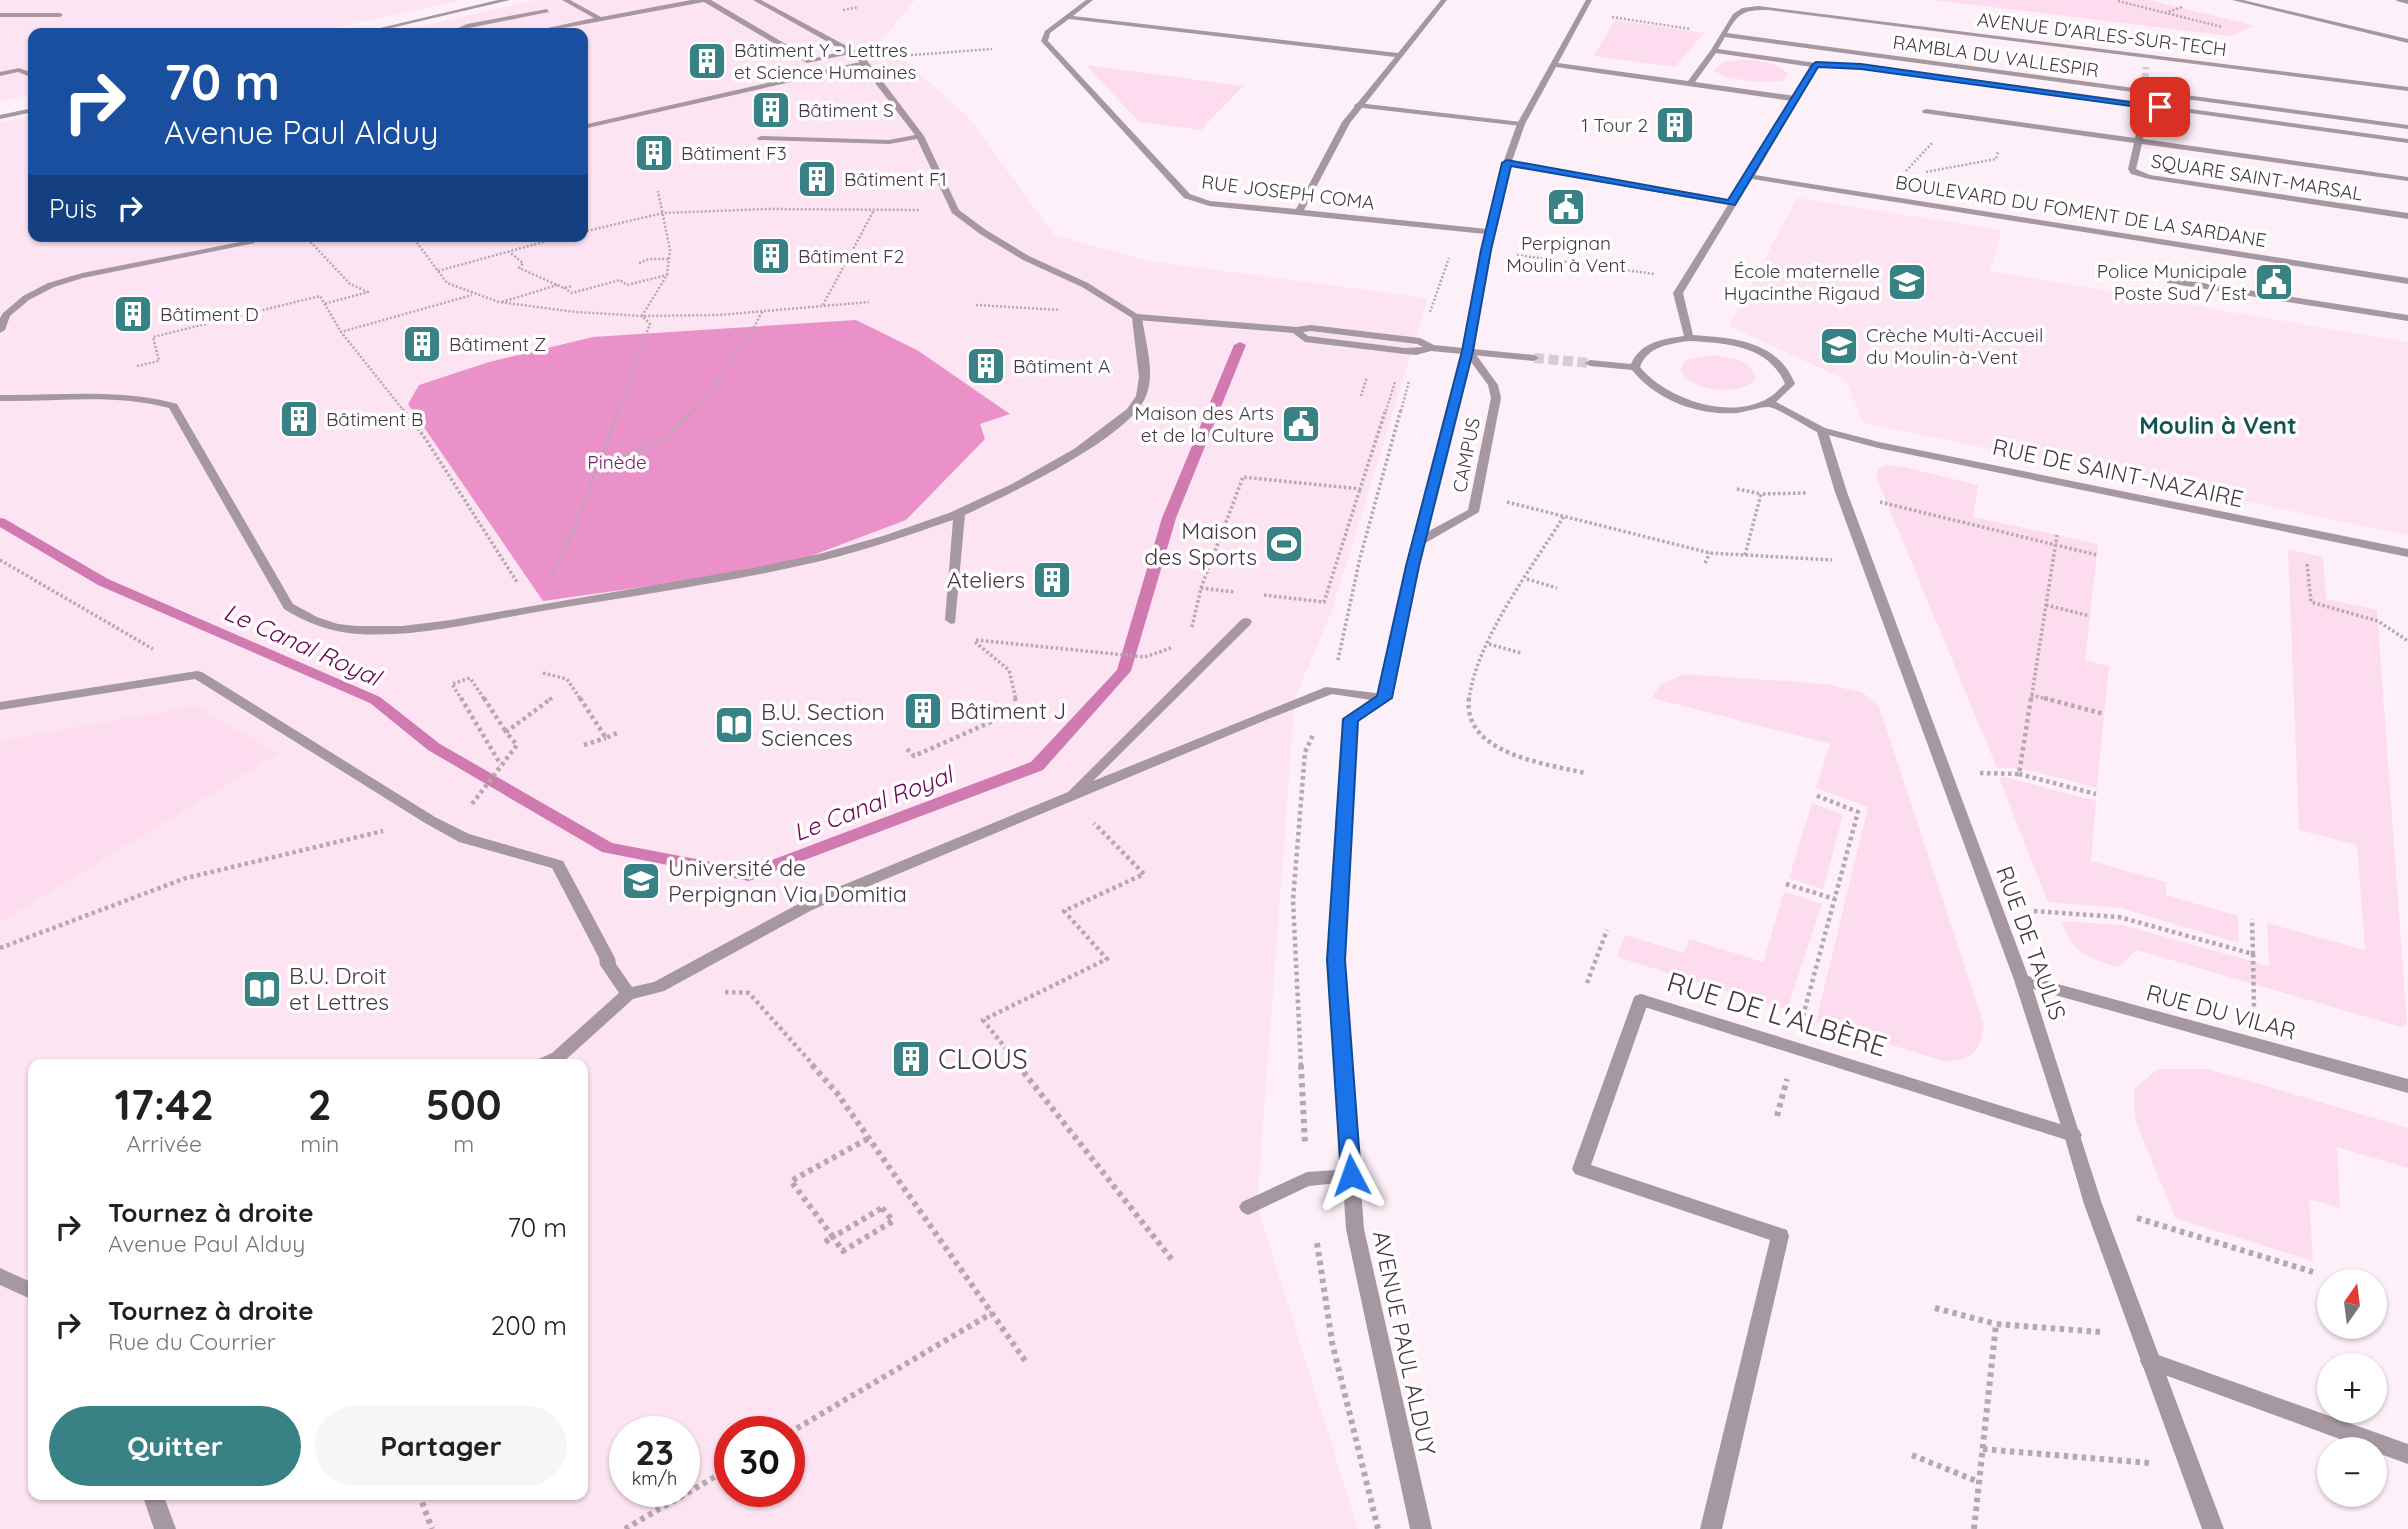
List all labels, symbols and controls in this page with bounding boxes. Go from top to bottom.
street label: AVENUE D'ARLES-SUR-TECH [1976,7,2228,61]
street label: RAMBLA DU VALLESPIR [1891,30,2101,82]
place label: Bâtiment Y - Lettres et Science Humaines [734,38,917,84]
building icon: Bâtiment Y - Lettres et Science Humaines [686,40,728,82]
text: 70 m [164,51,280,112]
icon: right [49,56,140,147]
pin [2130,77,2190,137]
icon: arrive [2141,88,2179,126]
building icon: Bâtiment S [750,89,792,131]
place label: Bâtiment S [798,98,894,122]
building icon: 1 Tour 2 [1654,104,1696,146]
text: Avenue Paul Alduy [164,112,439,152]
place label: 1 Tour 2 [1581,113,1648,137]
building icon: Bâtiment F3 [633,132,675,174]
place label: Bâtiment F3 [681,141,787,165]
street label: SQUARE SAINT-MARSAL [2149,148,2365,206]
building icon: Bâtiment F1 [796,158,838,200]
place label: Bâtiment F1 [844,167,947,191]
street label: RUE JOSEPH COMA [1200,169,1376,215]
street label: BOULEVARD DU FOMENT DE LA SARDANE [1894,170,2268,252]
public building icon: Perpignan Moulin à Vent [1545,186,1587,228]
icon: right [111,189,149,227]
text: Puis [49,192,97,225]
place label: Perpignan Moulin à Vent [1506,231,1626,277]
building icon: Bâtiment F2 [750,235,792,277]
place label: Bâtiment F2 [798,244,904,268]
place label: École maternelle Hyacinthe Rigaud [1724,259,1880,305]
place label: Police Municipale Poste Sud / Est [2097,259,2247,305]
school or university icon: École maternelle Hyacinthe Rigaud [1886,261,1928,303]
public building icon: Police Municipale Poste Sud / Est [2253,261,2295,303]
building icon: Bâtiment D [112,293,154,335]
place label: Bâtiment D [160,302,259,326]
building icon: Bâtiment Z [401,323,443,365]
place label: Crèche Multi-Accueil du Moulin-à-Vent [1866,323,2043,369]
school or university icon: Crèche Multi-Accueil du Moulin-à-Vent [1818,325,1860,367]
place label: Bâtiment Z [449,332,546,356]
building icon: Bâtiment A [965,345,1007,387]
place label: Bâtiment A [1013,354,1110,378]
building icon: Bâtiment B [278,398,320,440]
place label: Maison des Arts et de la Culture [1134,401,1274,447]
public building icon: Maison des Arts et de la Culture [1280,403,1322,445]
place label: Bâtiment B [326,407,423,431]
district label: Moulin à Vent [2139,410,2297,440]
street label: CAMPUS [1447,416,1485,494]
street label: RUE DE SAINT-NAZAIRE [1990,432,2246,513]
park label: Pinède [587,450,647,474]
place label: Maison des Sports [1144,516,1257,571]
sports icon: Maison des Sports [1263,523,1305,565]
building icon: Ateliers [1031,559,1073,601]
place label: Ateliers [947,565,1025,594]
water label: Le Canal Royal [220,596,387,693]
building icon: Bâtiment J [902,690,944,732]
place label: Bâtiment J [950,696,1066,725]
place label: B.U. Section Sciences [761,697,885,752]
library icon: B.U. Section Sciences [713,704,755,746]
water label: Le Canal Royal [789,758,959,847]
place label: Université de Perpignan Via Domitia [668,853,907,908]
school or university icon: Université de Perpignan Via Domitia [620,860,662,902]
street label: RUE DE TAULIS [1990,862,2073,1024]
place label: B.U. Droit et Lettres [289,961,389,1016]
street label: RUE DE L'ALBÈRE [1663,963,1891,1064]
library icon: B.U. Droit et Lettres [241,968,283,1010]
street label: RUE DU VILAR [2143,978,2299,1045]
building icon: CLOUS [890,1038,932,1080]
place label: CLOUS [938,1041,1028,1076]
text: 17:42 [114,1078,214,1131]
text: 2 [308,1078,332,1131]
text: 500 [426,1078,502,1131]
text: Arrivée [126,1129,202,1158]
text: min [300,1129,339,1158]
text: m [453,1129,474,1158]
position arrow [1314,1138,1388,1212]
text: Tournez à droite [108,1196,313,1229]
icon: right [49,1208,87,1246]
text: 70 m [507,1211,567,1244]
street label: AVENUE PAUL ALDUY [1367,1228,1442,1458]
text: Avenue Paul Alduy [108,1229,305,1258]
north arrow [2317,1269,2387,1339]
map controls [2317,1269,2387,1507]
text: Tournez à droite [108,1294,313,1327]
icon: right [49,1306,87,1344]
text: 200 m [491,1309,567,1342]
text: Rue du Courrier [108,1327,276,1356]
button: + [2317,1353,2387,1423]
button: Quitter [49,1406,301,1486]
button: Partager [315,1406,567,1486]
speed limit sign: 30 [714,1416,805,1507]
text: 23 [635,1430,674,1474]
button: − [2317,1437,2387,1507]
text: km/h [632,1467,677,1490]

